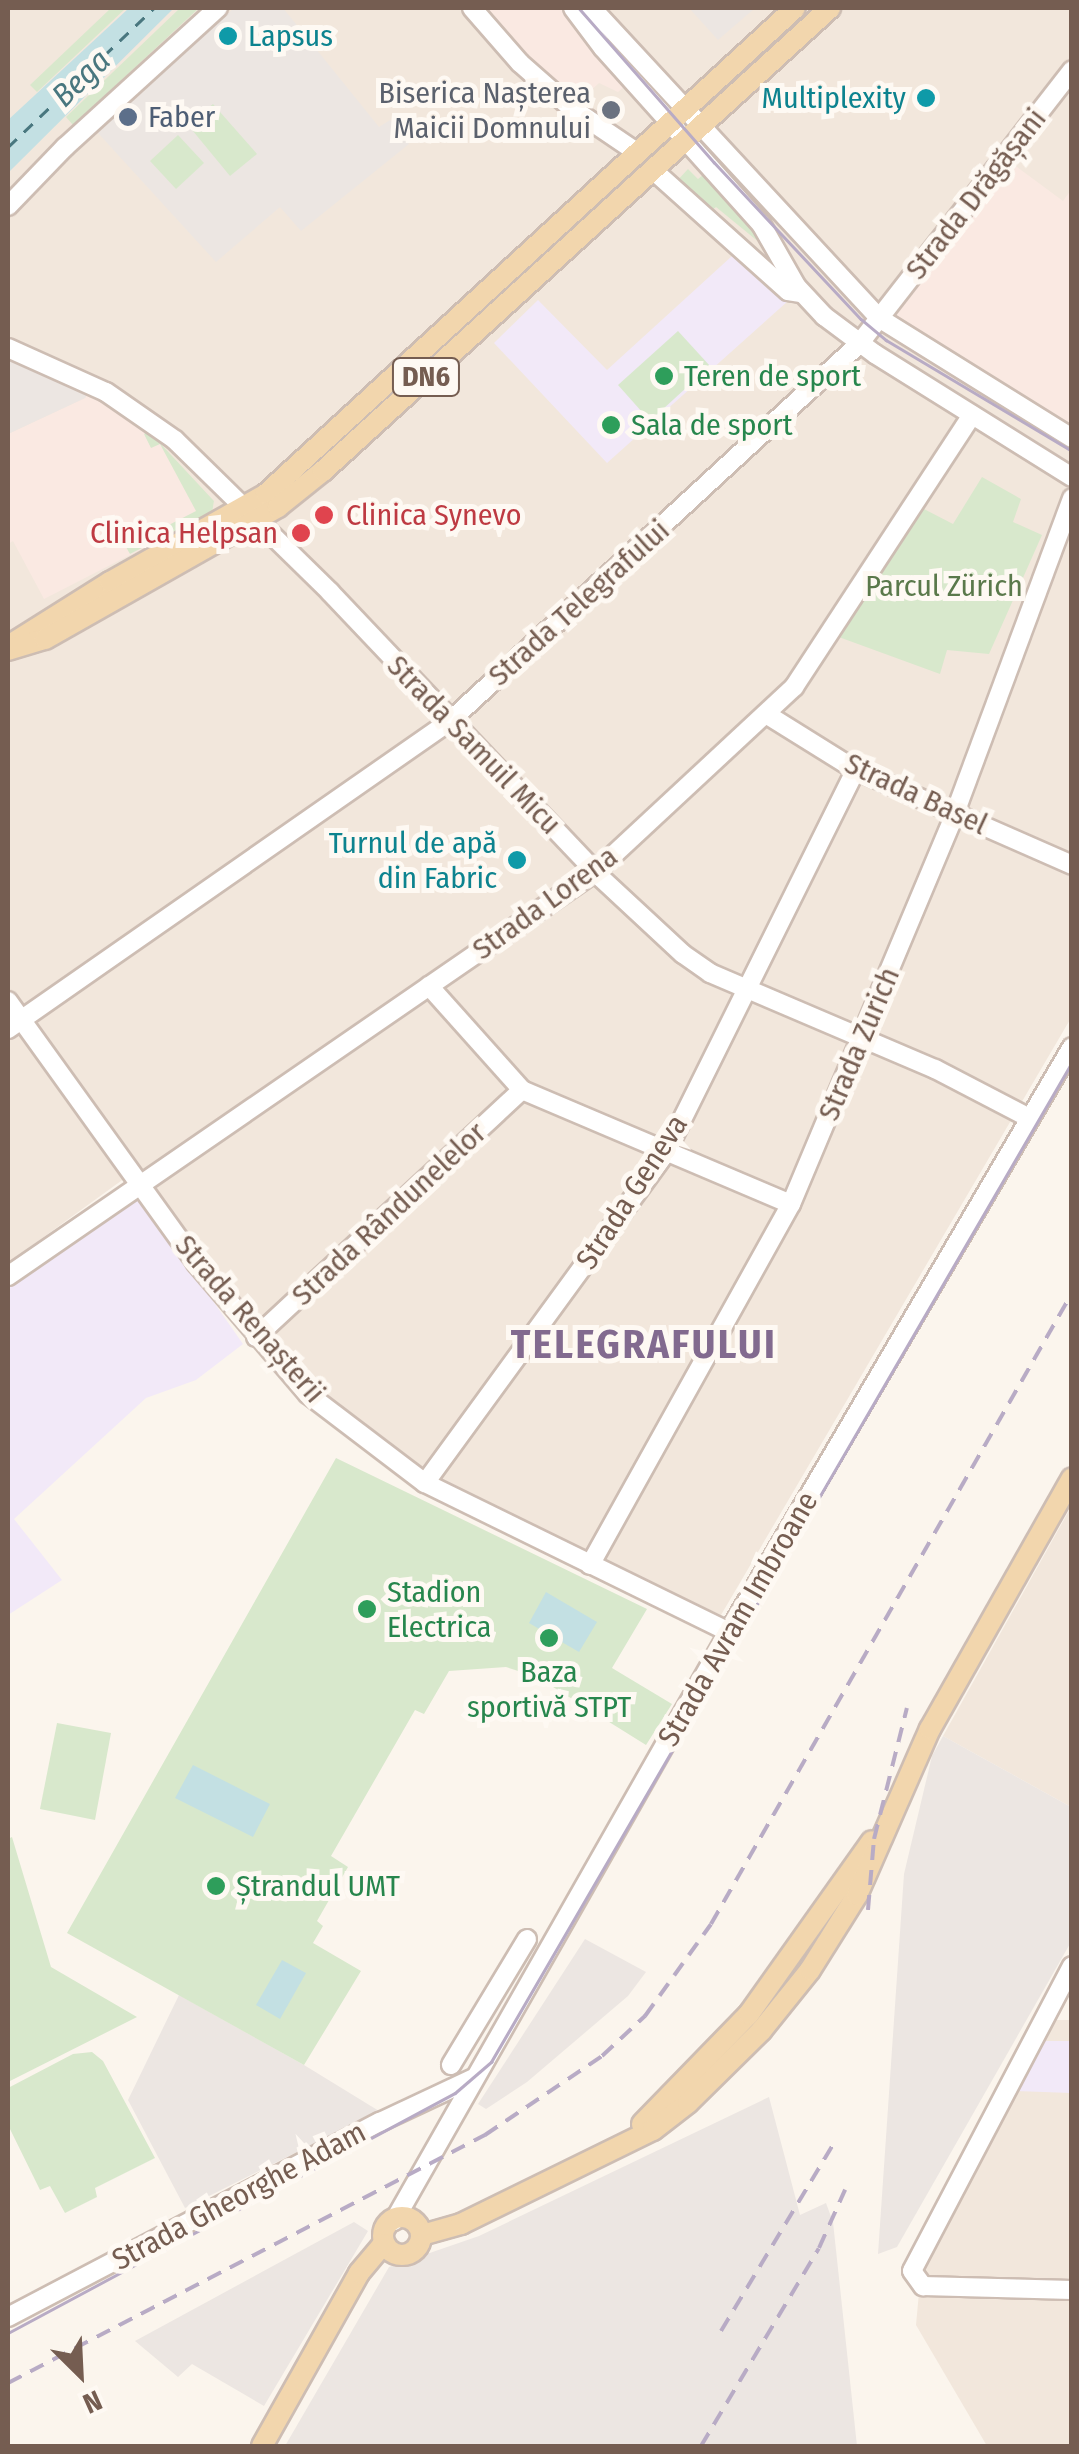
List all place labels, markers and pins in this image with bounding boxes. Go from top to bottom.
place label: Lapsus [248,18,333,54]
marker: Lapsus [217,25,239,47]
place label: Biserica Nașterea Maicii Domnului [379,75,591,146]
place label: Multiplexity [762,80,906,116]
marker: Multiplexity [915,87,937,109]
place label: Faber [148,99,215,135]
marker: Biserica Nașterea Maicii Domnului [600,99,622,121]
marker: Faber [117,106,139,128]
place label: Teren de sport [684,358,861,394]
marker: Teren de sport [653,365,675,387]
place label: Sala de sport [631,407,793,443]
marker: Sala de sport [600,414,622,436]
place label: Clinica Synevo [346,497,522,533]
marker: Clinica Synevo [311,502,337,528]
place label: Clinica Helpsan [90,515,278,551]
marker: Clinica Helpsan [288,520,314,546]
place label: Turnul de apă din Fabric [329,825,497,896]
marker: Turnul de apă din Fabric [506,849,528,871]
place label: Stadion Electrica [387,1574,491,1644]
marker: Stadion Electrica [356,1598,378,1620]
marker: Baza sportivă STPT [538,1627,560,1649]
place label: Baza sportivă STPT [467,1654,631,1724]
place label: Ștrandul UMT [236,1868,400,1904]
marker: Ștrandul UMT [205,1875,227,1897]

